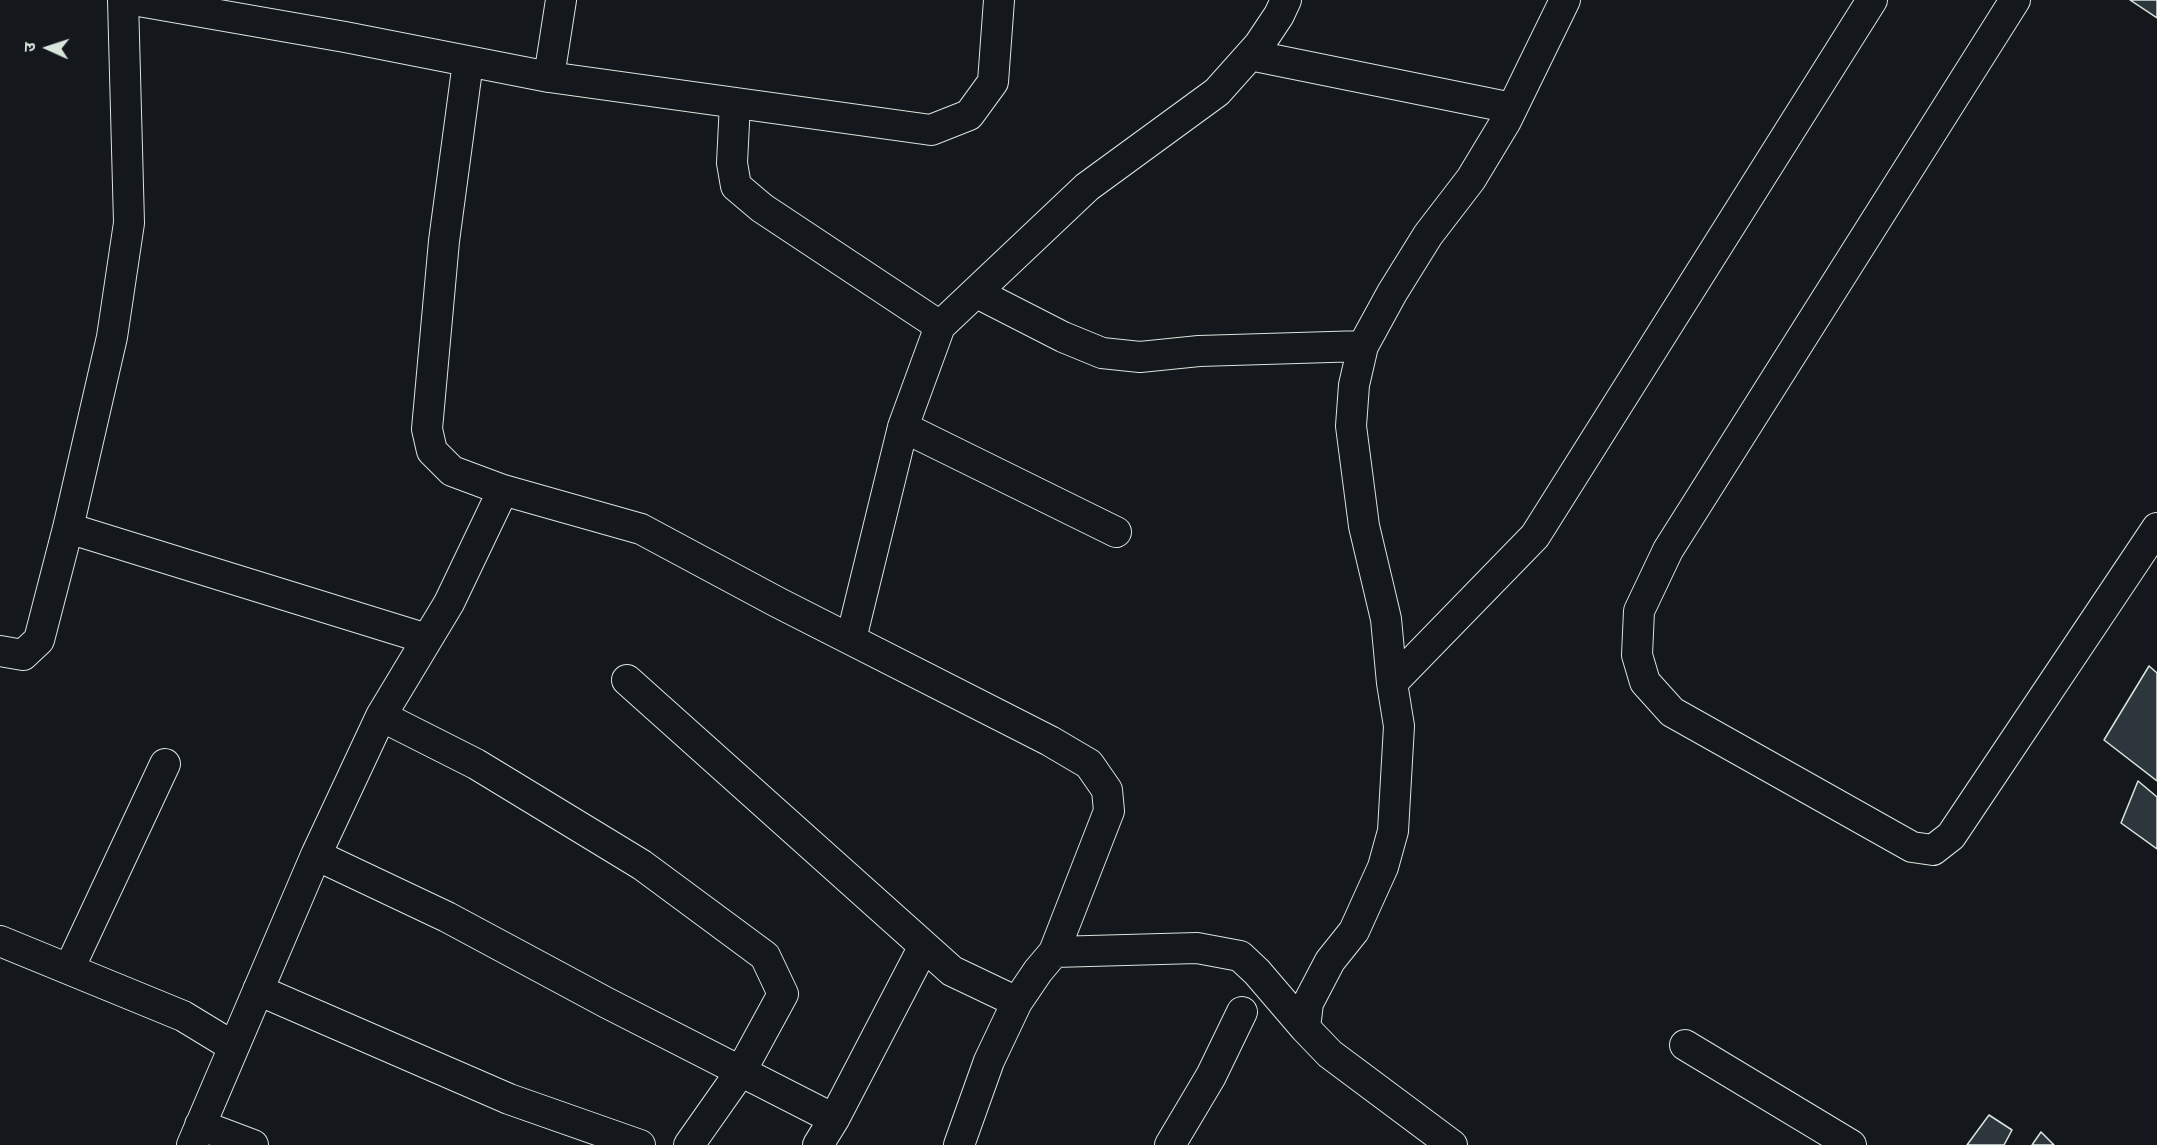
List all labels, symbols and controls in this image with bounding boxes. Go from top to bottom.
north arrow [18,18,78,78]
text: उ [20,42,39,52]

